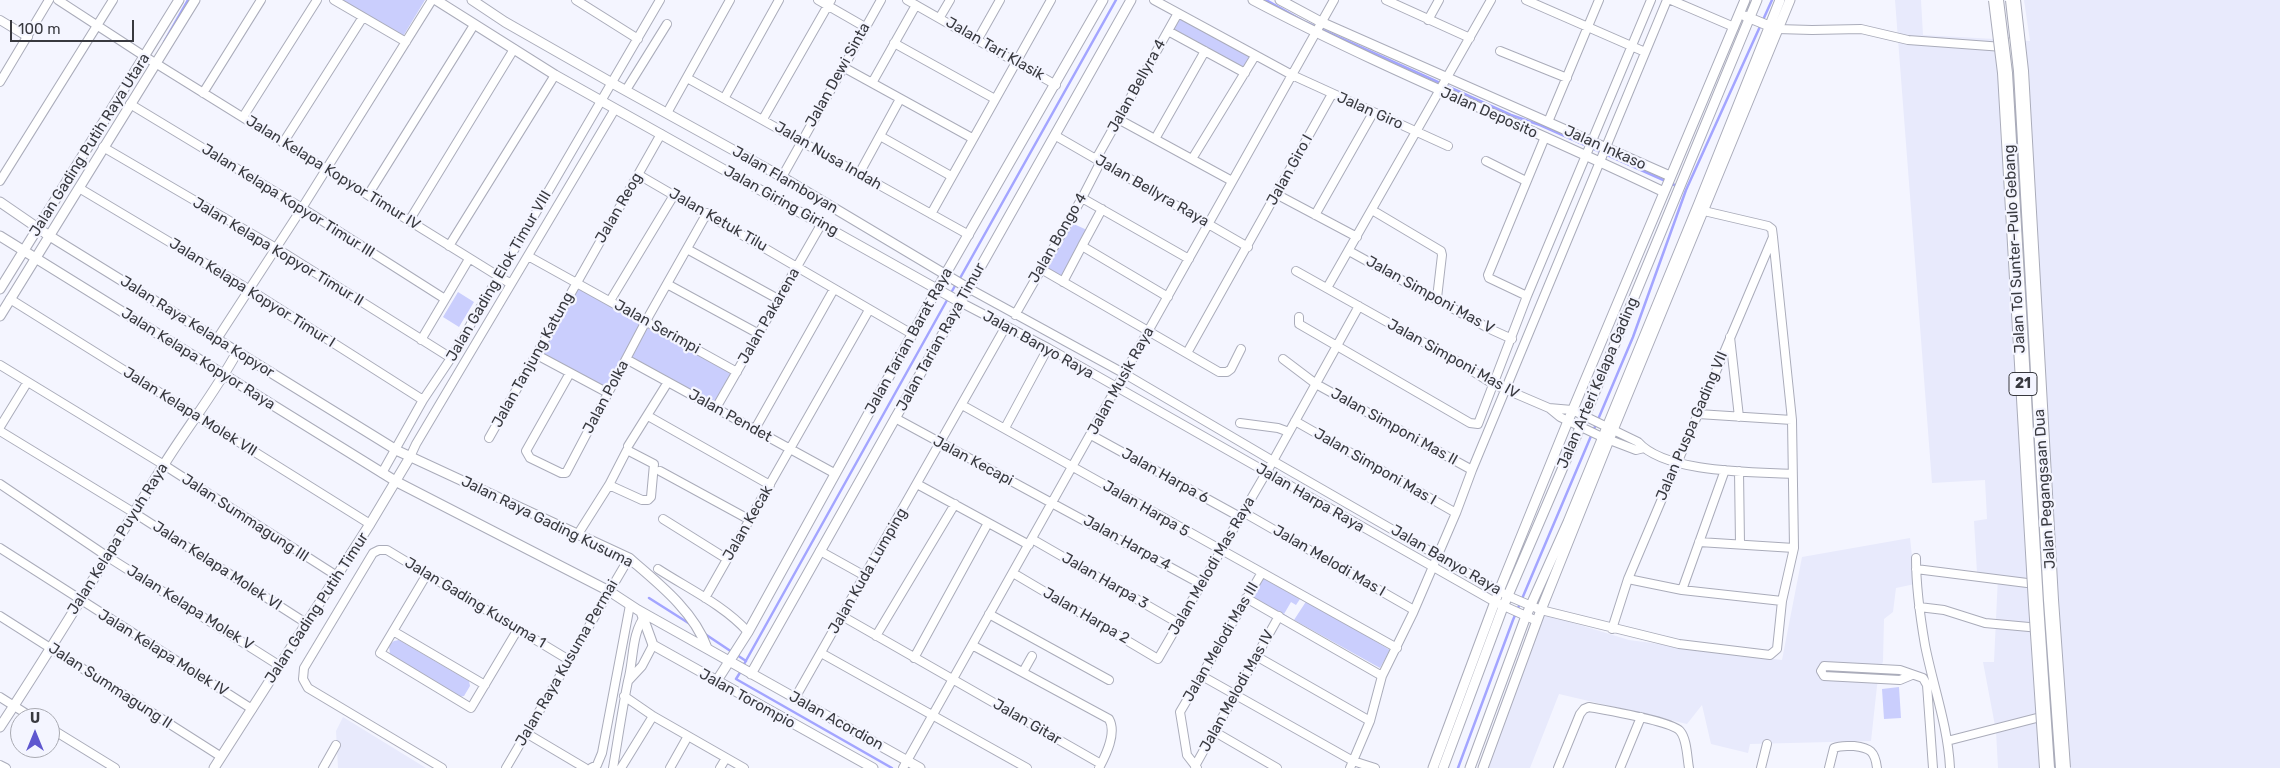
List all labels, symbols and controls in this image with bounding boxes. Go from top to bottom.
scale bar [12,10,136,42]
street label: Jalan Tari Klasik [942,13,1048,85]
text: 100 m [18,20,60,38]
street label: Jalan Dewi Sinta [802,20,874,130]
street label: Jalan Bellyra 4 [1104,36,1170,136]
street label: Jalan Gading Putih Raya Utara [26,50,154,240]
street label: Jalan Deposito [1438,84,1540,142]
street label: Jalan Giro [1334,88,1406,134]
street label: Jalan Kelapa Kopyor Timur IV [243,112,423,234]
street label: Jalan Nusa Indah [771,118,885,194]
street label: Jalan Inkaso [1561,122,1649,174]
street label: Jalan Giro I [1263,131,1317,209]
street label: Jalan Kelapa Kopyor Timur III [198,140,378,262]
street label: Jalan Flamboyan [729,142,841,218]
street label: Jalan Tol Sunter–Pulo Gebang [2001,144,2029,354]
street label: Jalan Bellyra Raya [1092,151,1212,231]
street label: Jalan Giring Giring [720,162,842,240]
street label: Jalan Reog [592,170,646,246]
street label: Jalan Ketuk Tilu [666,185,770,255]
street label: Jalan Gading Elok Timur VIII [443,187,555,365]
street label: Jalan Bongo 4 [1025,190,1091,286]
street label: Jalan Kelapa Kopyor Timur II [189,194,367,310]
street label: Jalan Kelapa Kopyor Timur I [166,234,338,352]
street label: Jalan Simponi Mas V [1363,252,1497,338]
street label: Jalan Tarian Raya Timur [893,260,989,414]
street label: Jalan Pakarena [734,265,804,367]
street label: Jalan Tarian Barat Raya [861,265,957,417]
street label: Jalan Raya Kelapa Kopyor [117,272,277,382]
street label: Jalan Tanjung Katung [488,289,578,431]
street label: Jalan Arteri Kelapa Gading [1554,295,1642,471]
street label: Jalan Serimpi [611,296,703,358]
street label: Jalan Kelapa Kopyor Raya [118,304,278,414]
street label: Jalan Banyo Raya [979,307,1097,383]
street label: Jalan Simponi Mas IV [1384,315,1522,403]
street label: Jalan Musik Raya [1084,324,1158,438]
street label: Jalan Puspa Gading VII [1652,349,1732,503]
street label: Jalan Polka [579,357,633,437]
street label: Jalan Kelapa Molek VII [120,364,260,460]
road number: 21 [2009,372,2037,396]
street label: Jalan Simponi Mas II [1327,385,1461,469]
street label: Jalan Pendet [685,386,775,446]
street label: Jalan Pegangsaan Dua [2030,408,2060,570]
street label: Jalan Simponi Mas I [1311,425,1439,509]
street label: Jalan Kecapi [930,432,1016,490]
street label: Jalan Harpa 6 [1118,445,1212,507]
street label: Jalan Kelapa Puyuh Raya [64,460,172,618]
street label: Jalan Harpa Raya [1253,460,1367,536]
street label: Jalan Summagung III [178,470,312,566]
street label: Jalan Raya Gading Kusuma [458,472,636,572]
street label: Jalan Harpa 5 [1100,477,1192,541]
street label: Jalan Kecak [719,482,777,564]
street label: Jalan Melodi Mas Raya [1165,494,1259,638]
street label: Jalan Kuda Lumping [825,505,911,637]
street label: Jalan Harpa 4 [1080,512,1174,574]
street label: Jalan Kelapa Molek VI [149,518,285,614]
street label: Jalan Melodi Mas I [1270,521,1388,601]
street label: Jalan Banyo Raya [1388,521,1504,599]
street label: Jalan Gading Putih Timur [261,529,373,687]
street label: Jalan Harpa 3 [1058,549,1152,613]
street label: Jalan Gading Kusuma 1 [401,554,549,652]
street label: Jalan Kelapa Molek V [123,562,257,654]
street label: Jalan Raya Kusuma Permai [512,577,622,749]
street label: Jalan Melodi Mas III [1179,579,1263,705]
street label: Jalan Harpa 2 [1040,584,1132,648]
street label: Jalan Kelapa Molek IV [95,606,231,700]
street label: Jalan Melodi Mas IV [1196,627,1278,755]
street label: Jalan Summagung II [45,639,175,733]
street label: Jalan Torompio [696,665,798,733]
street label: Jalan Acordion [786,688,886,754]
street label: Jalan Gitar [990,695,1064,749]
north arrow [10,708,60,758]
text: U [30,710,40,727]

